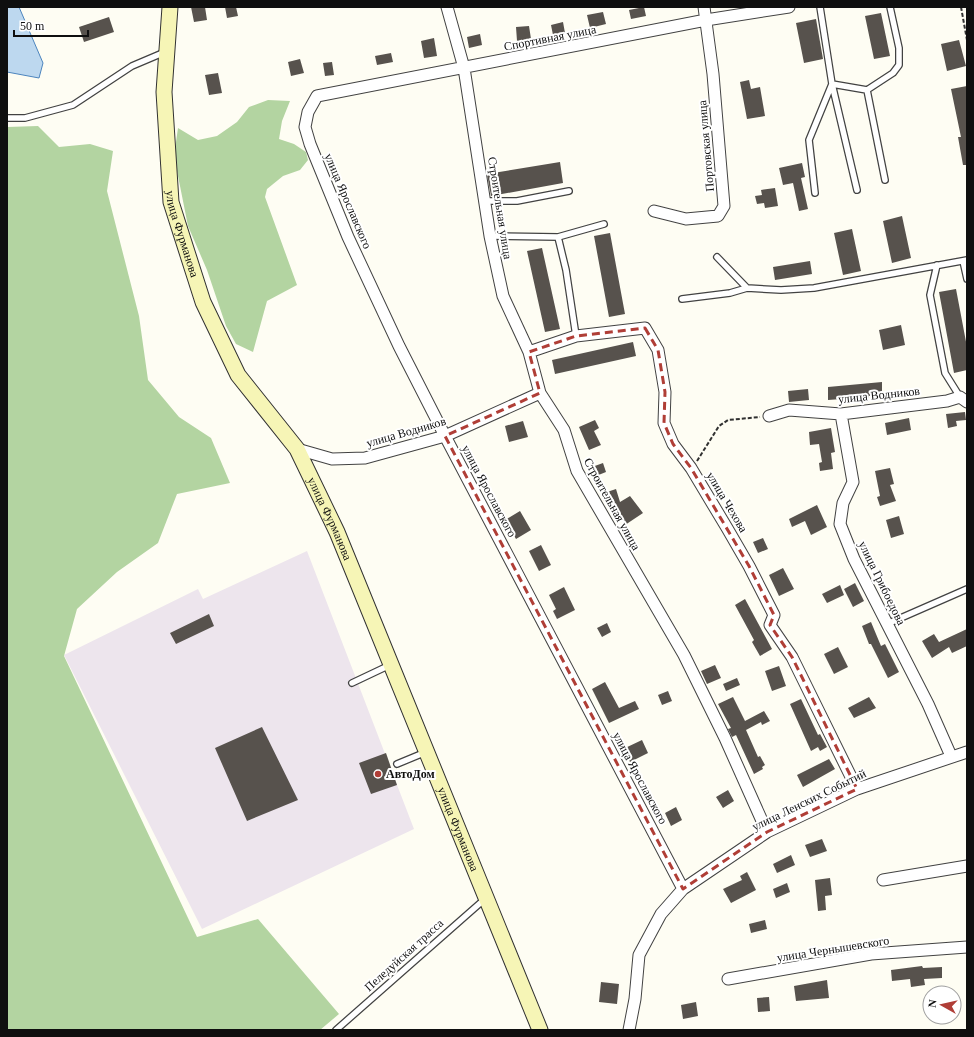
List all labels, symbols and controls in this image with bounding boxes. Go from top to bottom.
scale bar [14,12,88,38]
text: 50 m [20,19,45,33]
street label: Спортивная улица [503,22,598,54]
street label: Портовская улица [695,99,717,192]
street label: улица Ярославского [322,151,374,251]
street label: Строительная улица [485,156,515,261]
street label: улица Фурманова [163,190,202,280]
street label: улица Водников [837,384,921,406]
street label: улица Водников [365,414,448,450]
street label: улица Ярославского [459,443,519,539]
street label: Строительная улица [581,455,644,553]
street label: улица Чехова [703,469,751,535]
street label: улица Фурманова [305,475,355,563]
street label: улица Грибоедова [856,539,909,628]
street label: улица Ярославского [610,730,670,826]
street label: улица Ленских Событий [750,766,869,834]
place label: АвтоДом [386,767,435,781]
marker: АвтоДом [373,769,383,779]
street label: улица Фурманова [435,785,482,874]
street label: Пеледуйская трасса [362,915,447,994]
street label: улица Чернышевского [776,933,890,965]
north arrow [922,985,962,1025]
text: N [926,999,939,1008]

